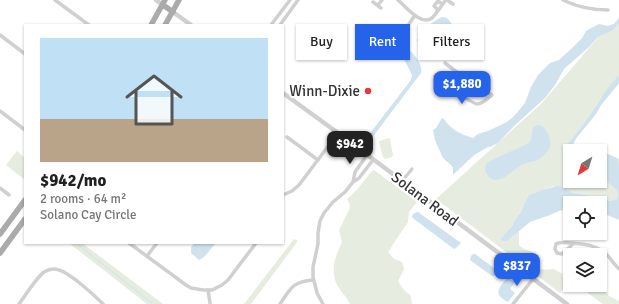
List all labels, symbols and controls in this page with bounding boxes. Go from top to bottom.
chip: Buy [296,24,347,60]
chip: Rent [355,24,410,60]
chip: Filters [418,24,484,60]
icon: home [118,64,190,136]
pin: $1,880 [429,71,495,105]
text: $1,880 [443,76,481,92]
place label: Winn-Dixie [289,82,360,100]
marker: Winn-Dixie [363,86,373,96]
pin: $942 [326,131,374,165]
text: $942 [336,136,364,152]
north arrow [563,144,607,188]
map controls [563,144,607,292]
street label: Solana Road [388,168,462,230]
text: $942/mo [40,170,106,191]
text: 2 rooms · 64 m² [40,191,126,207]
button: locate [563,196,607,240]
text: Solano Cay Circle [40,207,136,223]
button: layers [563,248,607,292]
pin: $837 [493,253,541,287]
text: $837 [503,258,531,274]

